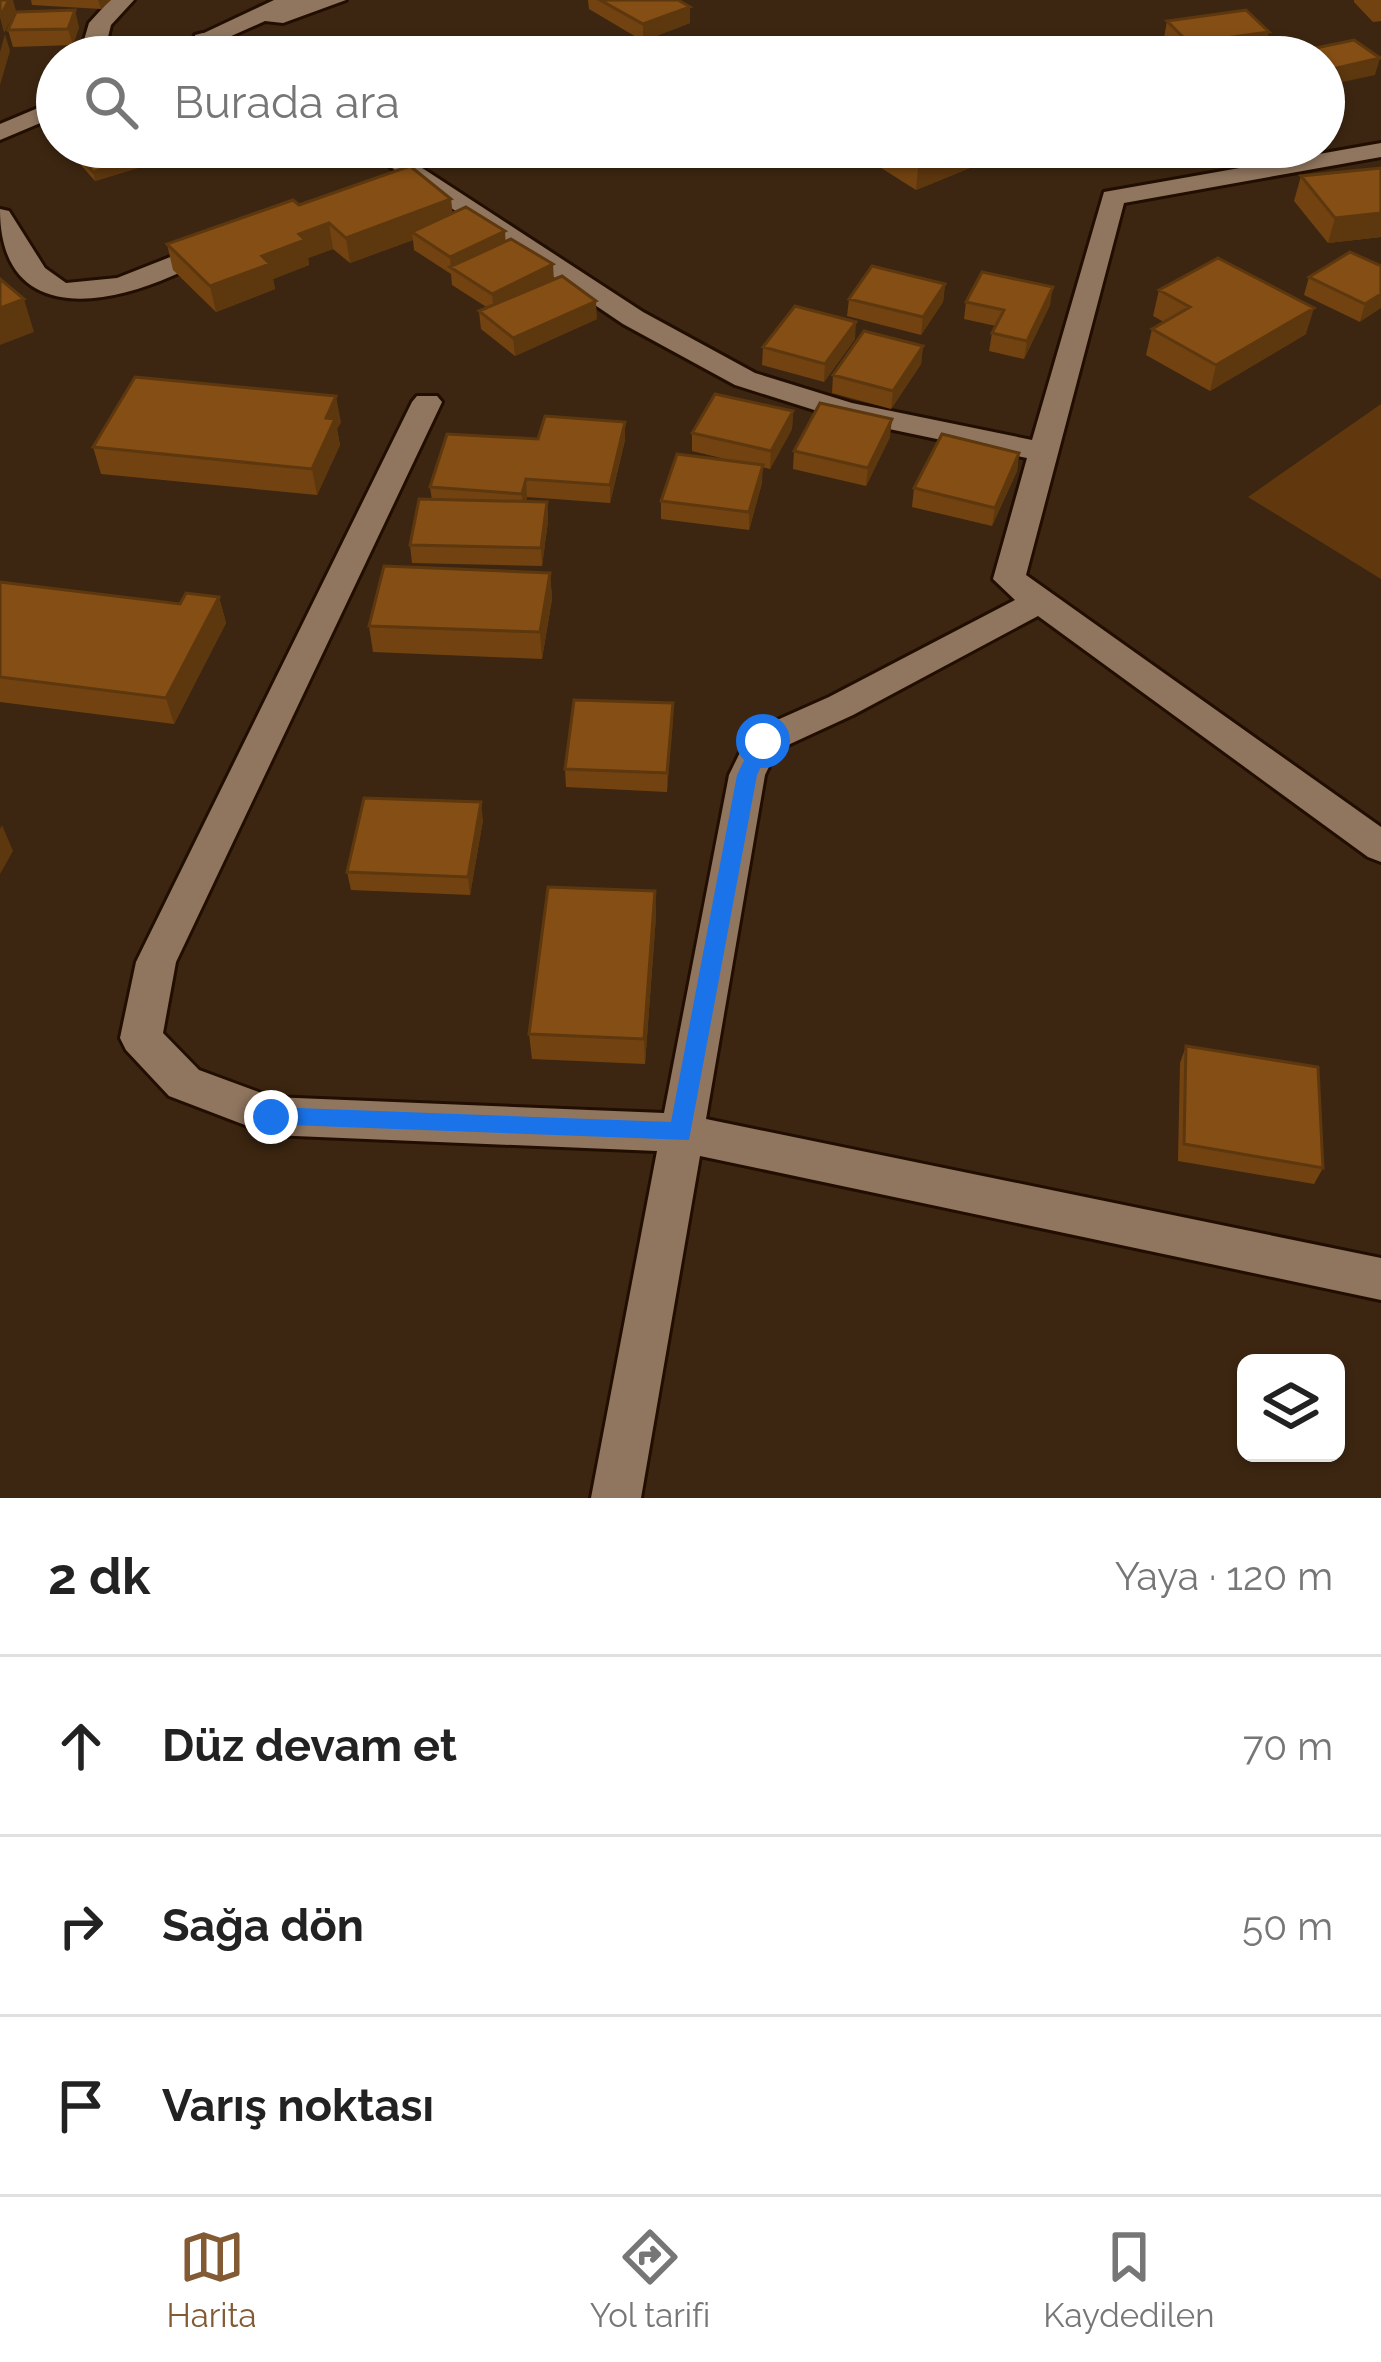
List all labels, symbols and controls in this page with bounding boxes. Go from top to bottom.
search box [36,36,1345,168]
icon: search [78,69,144,135]
text: Burada ara [174,76,400,129]
route start [736,714,790,768]
route end [244,1090,298,1144]
map controls [1237,1354,1345,1462]
button: layers [1237,1354,1345,1462]
text: 2 dk [48,1546,150,1606]
text: Yaya · 120 m [1115,1553,1333,1599]
icon: ahead [48,1713,114,1779]
text: Düz devam et [162,1719,457,1772]
text: 70 m [1243,1723,1333,1769]
icon: right [48,1893,114,1959]
text: Sağa dön [162,1899,364,1952]
text: 50 m [1242,1903,1333,1949]
icon: arrive [48,2073,114,2139]
text: Varış noktası [162,2079,434,2132]
tab: Harita [167,2224,257,2335]
tab: Yol tarifi [590,2224,710,2335]
tab: Kaydedilen [1043,2224,1214,2335]

